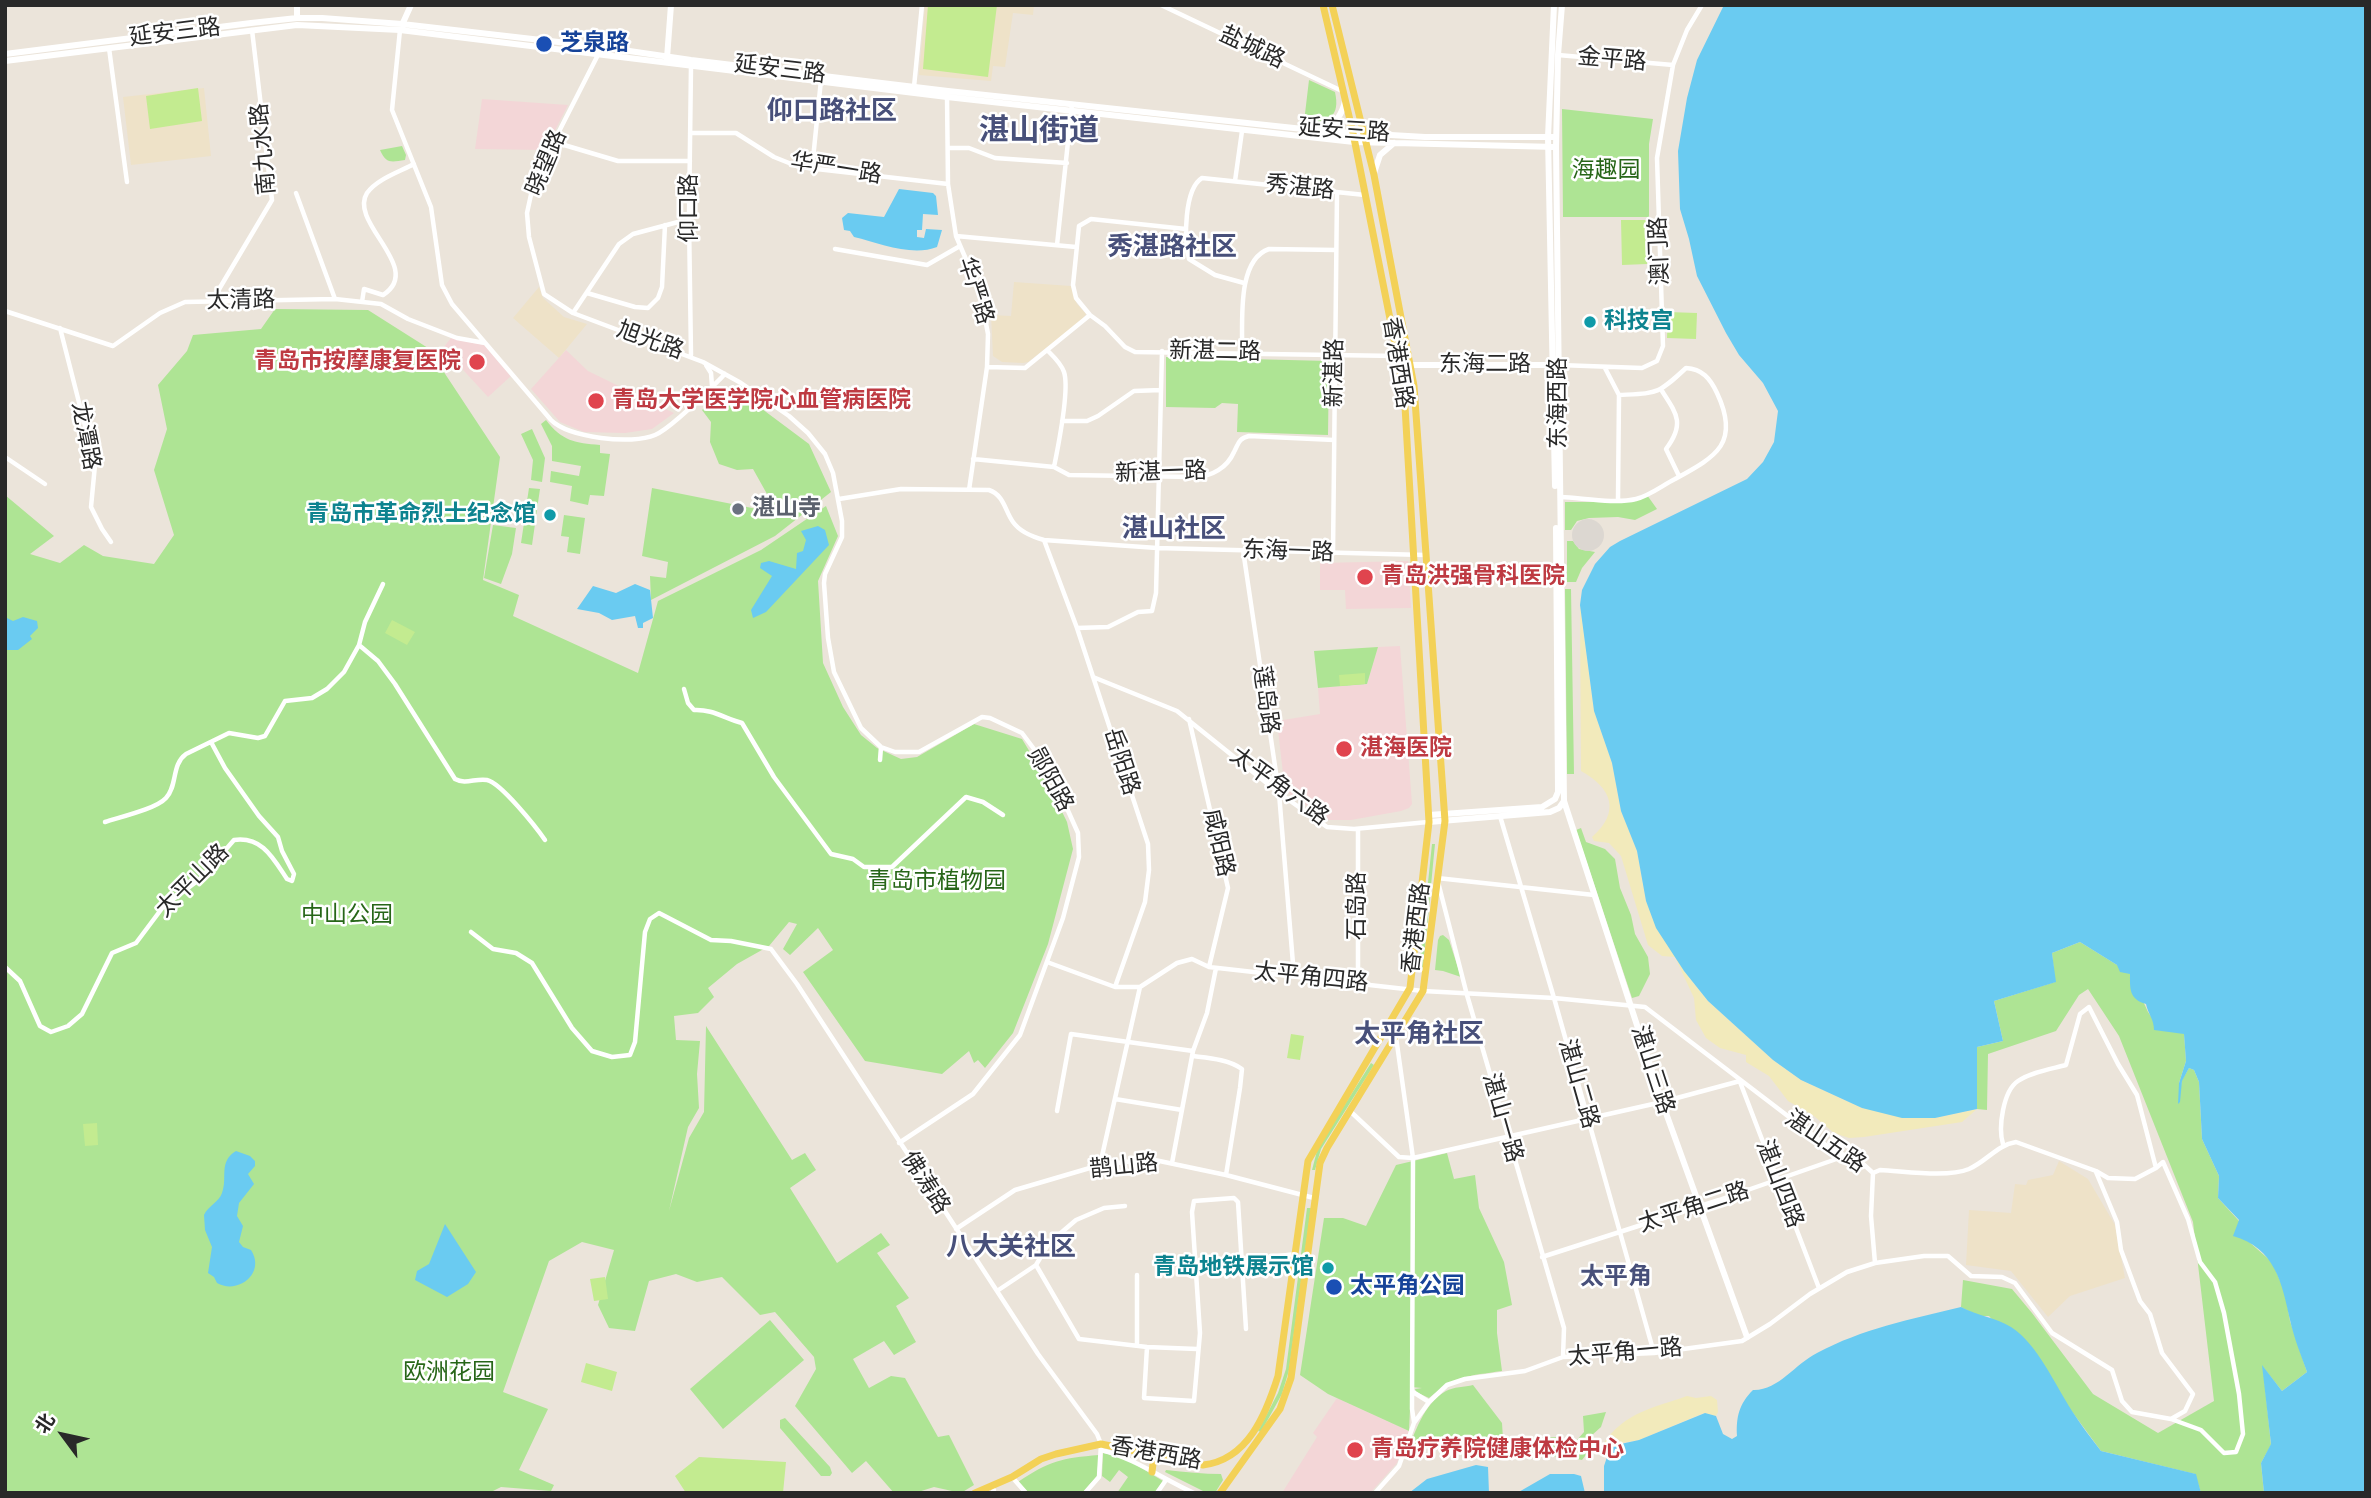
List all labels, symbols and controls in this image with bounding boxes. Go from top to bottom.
street label: 延安三路 [128,14,222,52]
street label: 盐城路 [1215,21,1289,75]
place label: 芝泉路 [560,30,629,58]
marker: 芝泉路 [534,34,554,54]
street label: 金平路 [1576,43,1648,77]
street label: 延安三路 [733,51,827,89]
district label: 仰口路社区 [767,96,897,128]
street label: 南九水路 [246,102,282,196]
district label: 湛山街道 [979,114,1099,150]
street label: 延安三路 [1297,114,1391,148]
street label: 晓望路 [521,126,573,200]
street label: 华严一路 [788,148,884,190]
park label: 海趣园 [1572,157,1640,185]
street label: 秀湛路 [1264,171,1336,205]
street label: 仰口路 [676,174,704,242]
street label: 澳门路 [1645,216,1675,286]
district label: 秀湛路社区 [1107,232,1237,264]
street label: 华严路 [951,254,999,328]
street label: 太清路 [206,287,276,315]
place label: 科技宫 [1604,308,1673,336]
marker: 科技宫 [1582,314,1598,330]
street label: 香港西路 [1376,315,1418,411]
street label: 旭光路 [613,316,687,366]
street label: 新湛二路 [1169,337,1261,367]
street label: 新湛路 [1321,338,1349,408]
place label: 青岛市按摩康复医院 [254,348,461,376]
street label: 东海二路 [1439,351,1531,379]
marker: 青岛市按摩康复医院 [467,352,487,372]
street label: 东海西路 [1545,357,1573,449]
place label: 青岛大学医学院心血管病医院 [612,387,911,415]
marker: 青岛大学医学院心血管病医院 [586,391,606,411]
street label: 龙潭路 [65,400,105,472]
street label: 新湛一路 [1115,458,1207,488]
place label: 湛山寺 [752,495,821,523]
place label: 青岛市革命烈士纪念馆 [306,501,536,529]
marker: 湛山寺 [730,501,746,517]
marker: 青岛市革命烈士纪念馆 [542,507,558,523]
district label: 湛山社区 [1122,514,1226,546]
street label: 东海一路 [1242,537,1334,567]
place label: 青岛洪强骨科医院 [1381,563,1565,591]
marker: 青岛洪强骨科医院 [1355,567,1375,587]
street label: 莲岛路 [1247,664,1283,736]
street label: 岳阳路 [1097,725,1145,799]
place label: 湛海医院 [1360,735,1452,763]
marker: 湛海医院 [1334,739,1354,759]
street label: 太平角六路 [1224,742,1334,832]
street label: 郧阳路 [1021,743,1079,817]
street label: 咸阳路 [1197,806,1239,880]
street label: 太平山路 [151,839,235,923]
park label: 青岛市植物园 [868,868,1006,896]
street label: 石岛路 [1344,872,1372,940]
street label: 香港西路 [1398,881,1436,975]
park label: 中山公园 [301,902,393,930]
street label: 太平角四路 [1252,958,1370,998]
district label: 太平角社区 [1354,1019,1484,1051]
street label: 湛山三路 [1625,1022,1679,1118]
street label: 湛山二路 [1552,1036,1604,1132]
street label: 湛山一路 [1476,1070,1528,1166]
street label: 湛山五路 [1779,1105,1871,1179]
street label: 湛山四路 [1750,1136,1808,1232]
street label: 佛涛路 [895,1147,955,1219]
street label: 鹊山路 [1088,1150,1160,1184]
street label: 太平角二路 [1635,1177,1753,1239]
district label: 八大关社区 [946,1232,1076,1264]
place label: 青岛地铁展示馆 [1153,1254,1314,1282]
marker: 青岛地铁展示馆 [1320,1260,1336,1276]
district label: 太平角 [1580,1263,1652,1291]
place label: 太平角公园 [1350,1273,1465,1301]
marker: 太平角公园 [1324,1277,1344,1297]
street label: 太平角一路 [1567,1334,1683,1372]
park label: 欧洲花园 [403,1359,495,1387]
north arrow [28,1400,98,1470]
text: 北 [29,1409,61,1438]
street label: 香港西路 [1108,1432,1204,1476]
place label: 青岛疗养院健康体检中心 [1371,1436,1624,1464]
marker: 青岛疗养院健康体检中心 [1345,1440,1365,1460]

